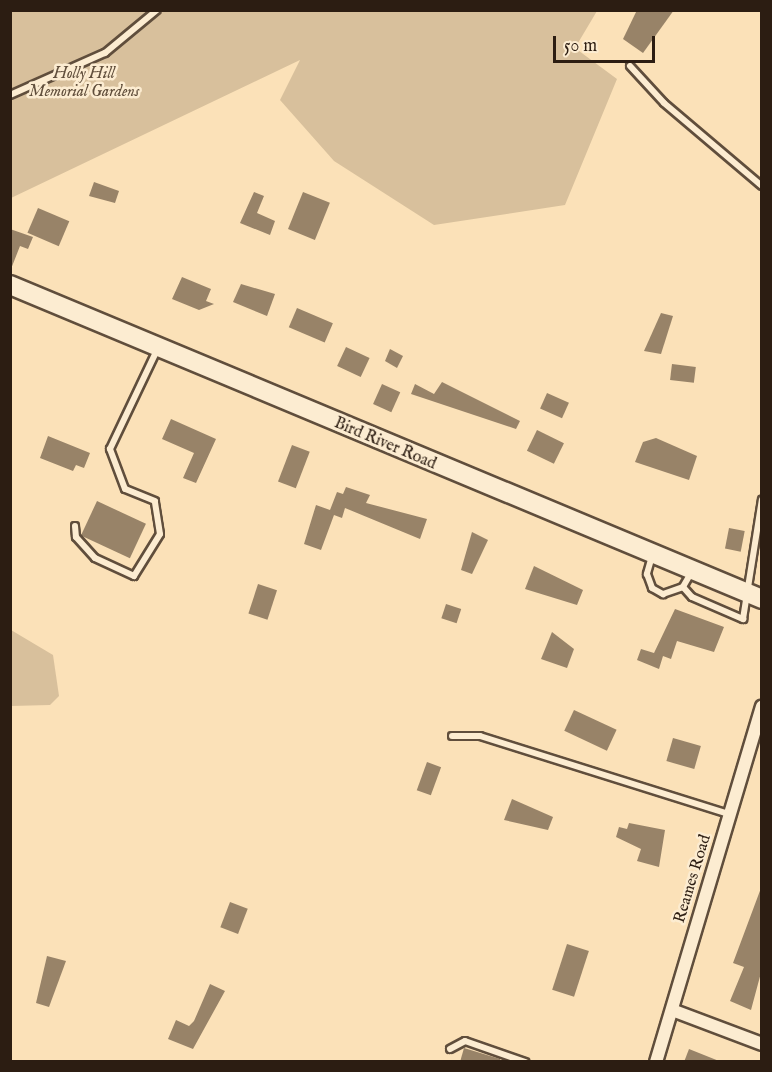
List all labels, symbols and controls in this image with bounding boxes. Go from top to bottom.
scale bar [556,24,658,62]
text: 50 m [564,35,597,58]
park label: Holly Hill Memorial Gardens [29,64,139,102]
street label: Bird River Road [331,414,439,474]
street label: Reames Road [670,833,716,925]

